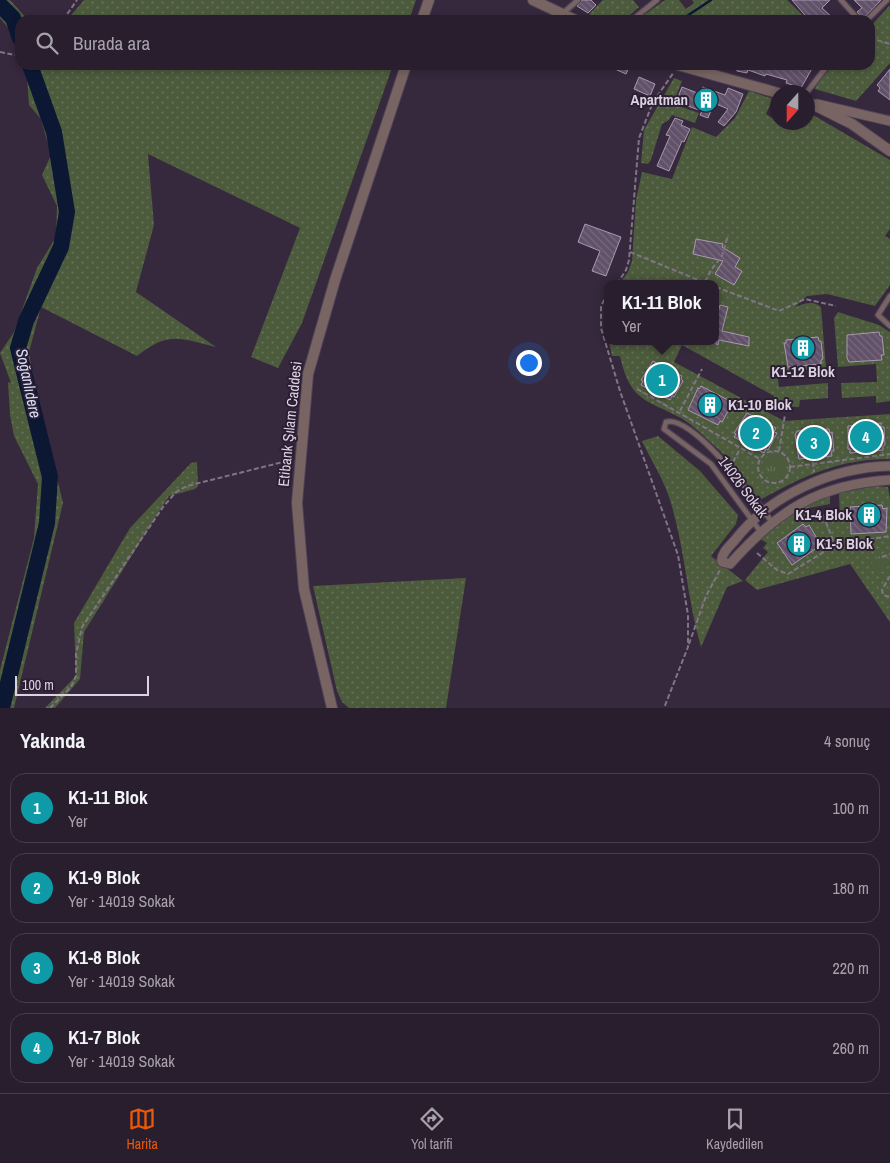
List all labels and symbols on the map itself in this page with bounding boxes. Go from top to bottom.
north arrow [770,85,815,130]
building icon: Apartman [693,87,719,113]
place label: Apartman [631,89,688,110]
building icon: K1-12 Blok [790,335,816,361]
water label: Soğanlıdere [11,346,47,420]
your location [516,350,542,376]
street label: Etibank Şılam Caddesi [272,360,307,488]
pin: 1 [646,361,678,399]
place label: K1-12 Blok [771,361,835,382]
building icon: K1-10 Blok [697,392,723,418]
place label: K1-10 Blok [728,394,792,415]
pin: 2 [740,414,772,452]
pin: 4 [850,418,882,456]
pin: 3 [798,424,830,462]
street label: 14026 Sokak [713,452,774,522]
building icon: K1-4 Blok [856,502,882,528]
place label: K1-4 Blok [795,504,852,525]
building icon: K1-5 Blok [786,531,812,557]
place label: K1-5 Blok [816,533,873,554]
scale bar [15,673,149,696]

